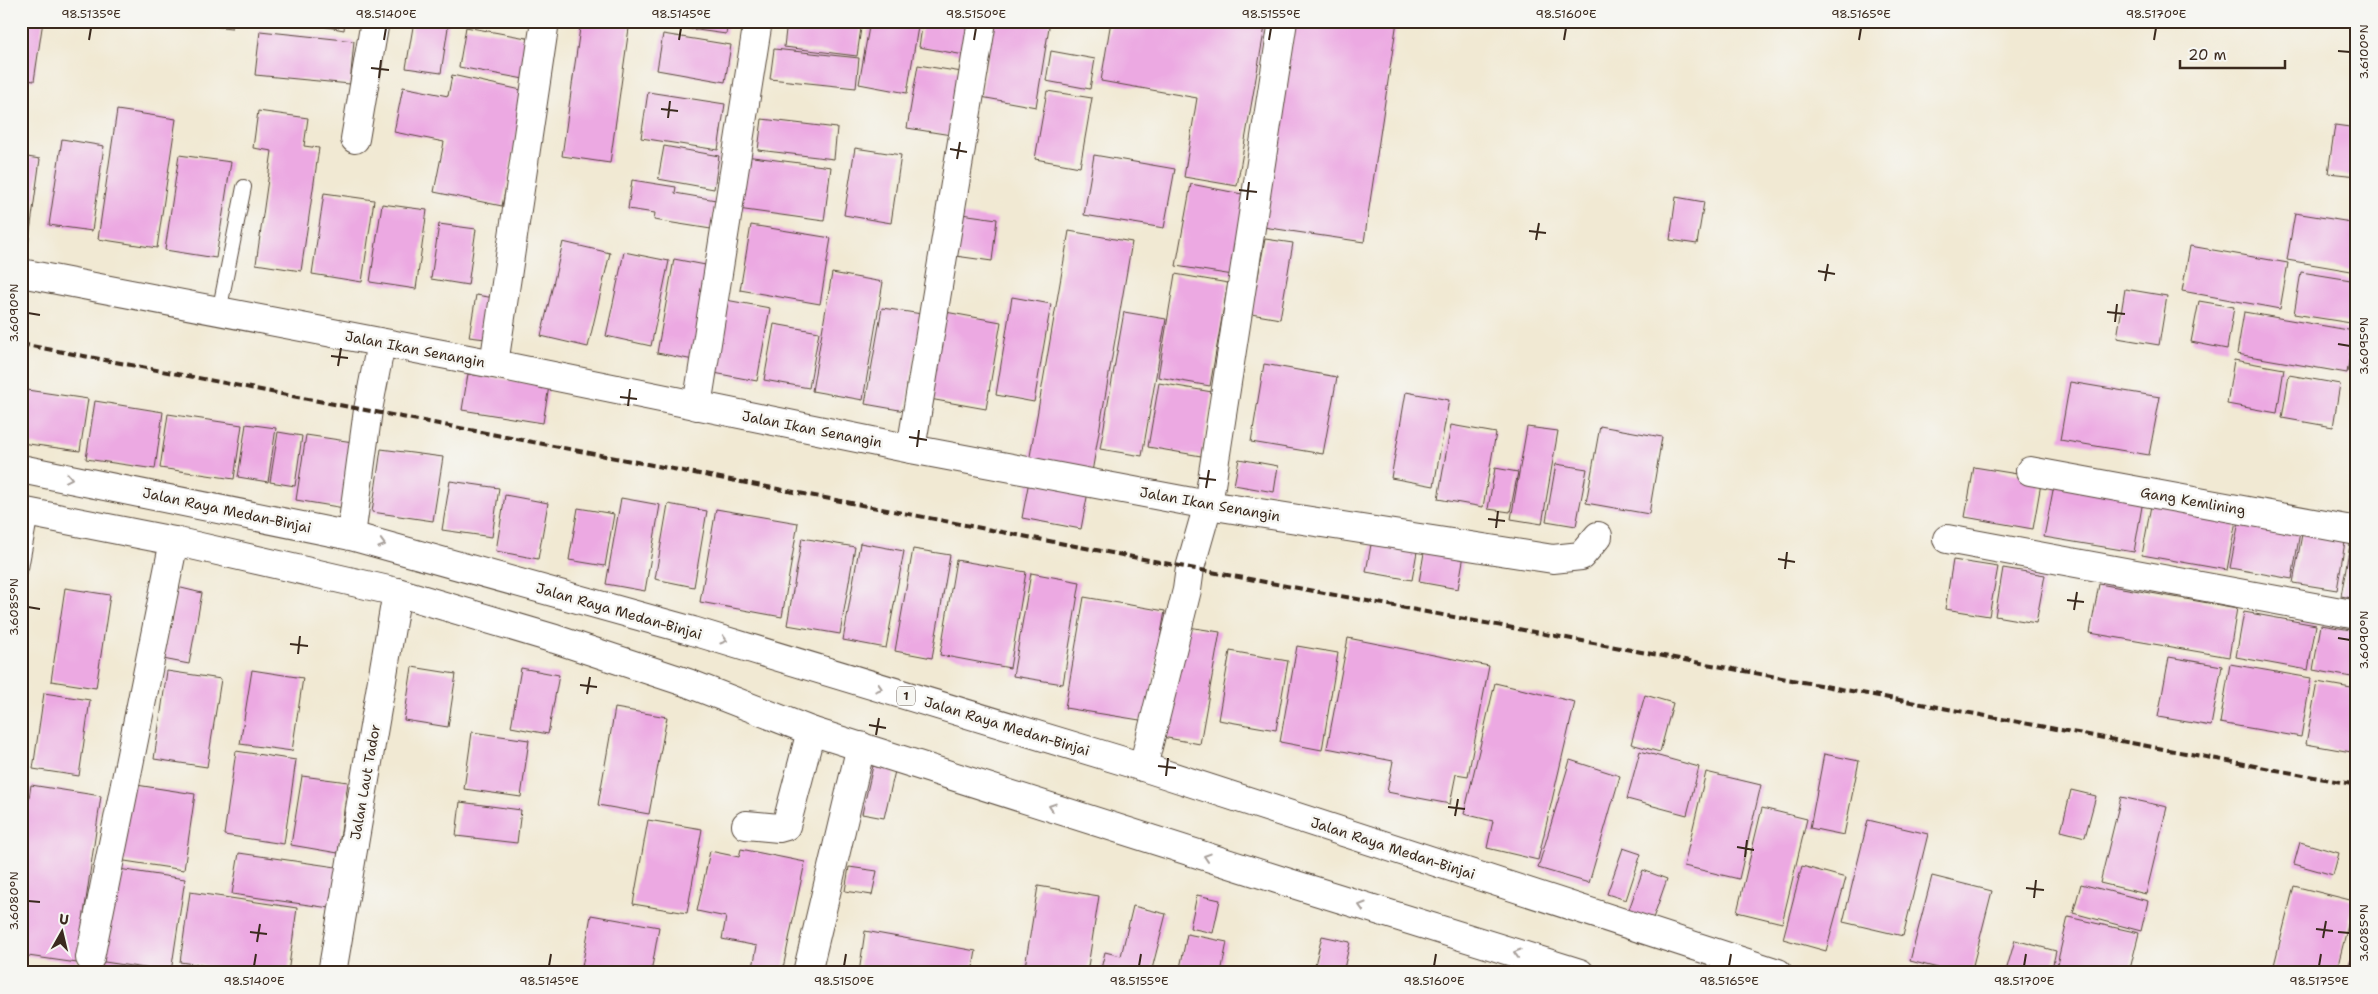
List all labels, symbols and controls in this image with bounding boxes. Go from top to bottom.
text: 98.5135°E [61,6,121,22]
text: 98.5140°E [355,6,417,22]
text: 98.5145°E [651,6,711,22]
text: 98.5150°E [946,6,1006,22]
text: 98.5155°E [1242,6,1300,22]
text: 98.5160°E [1536,6,1596,22]
text: 98.5165°E [1831,6,1891,22]
text: 98.5170°E [2126,6,2186,22]
text: 3.6100°N [2356,24,2372,80]
scale bar [2180,38,2286,70]
text: 20 m [2188,45,2227,65]
text: 3.6090°N [6,284,22,342]
text: 3.6095°N [2356,317,2372,375]
street label: Jalan Ikan Senangin [343,327,487,371]
street label: Jalan Ikan Senangin [740,407,884,451]
one-way arrow [65,473,74,483]
street label: Jalan Raya Medan-Binjai [141,483,313,537]
street label: Jalan Ikan Senangin [1138,483,1282,525]
street label: Gang Kemlining [2139,483,2247,519]
one-way arrow [378,539,386,549]
text: 3.6085°N [6,578,22,636]
street label: Jalan Raya Medan-Binjai [534,579,704,643]
text: 3.6090°N [2356,611,2372,669]
one-way arrow [719,635,728,645]
one-way arrow [875,682,883,692]
road number: 1 [897,686,915,706]
street label: Jalan Raya Medan-Binjai [922,692,1092,760]
street label: Jalan Laut Tador [346,722,384,841]
one-way arrow [1048,803,1057,813]
street label: Jalan Raya Medan-Binjai [1308,813,1478,883]
one-way arrow [1203,853,1211,863]
text: 3.6080°N [6,871,22,931]
one-way arrow [1358,901,1366,911]
text: 3.6085°N [2356,904,2372,962]
north arrow [38,906,88,956]
text: U [58,910,70,929]
one-way arrow [1513,949,1522,959]
text: 98.5140°E [223,973,285,989]
text: 98.5145°E [519,973,579,989]
text: 98.5150°E [814,973,874,989]
text: 98.5155°E [1110,973,1168,989]
text: 98.5160°E [1404,973,1464,989]
text: 98.5165°E [1699,973,1759,989]
text: 98.5170°E [1994,973,2054,989]
text: 98.5175°E [2289,973,2349,989]

